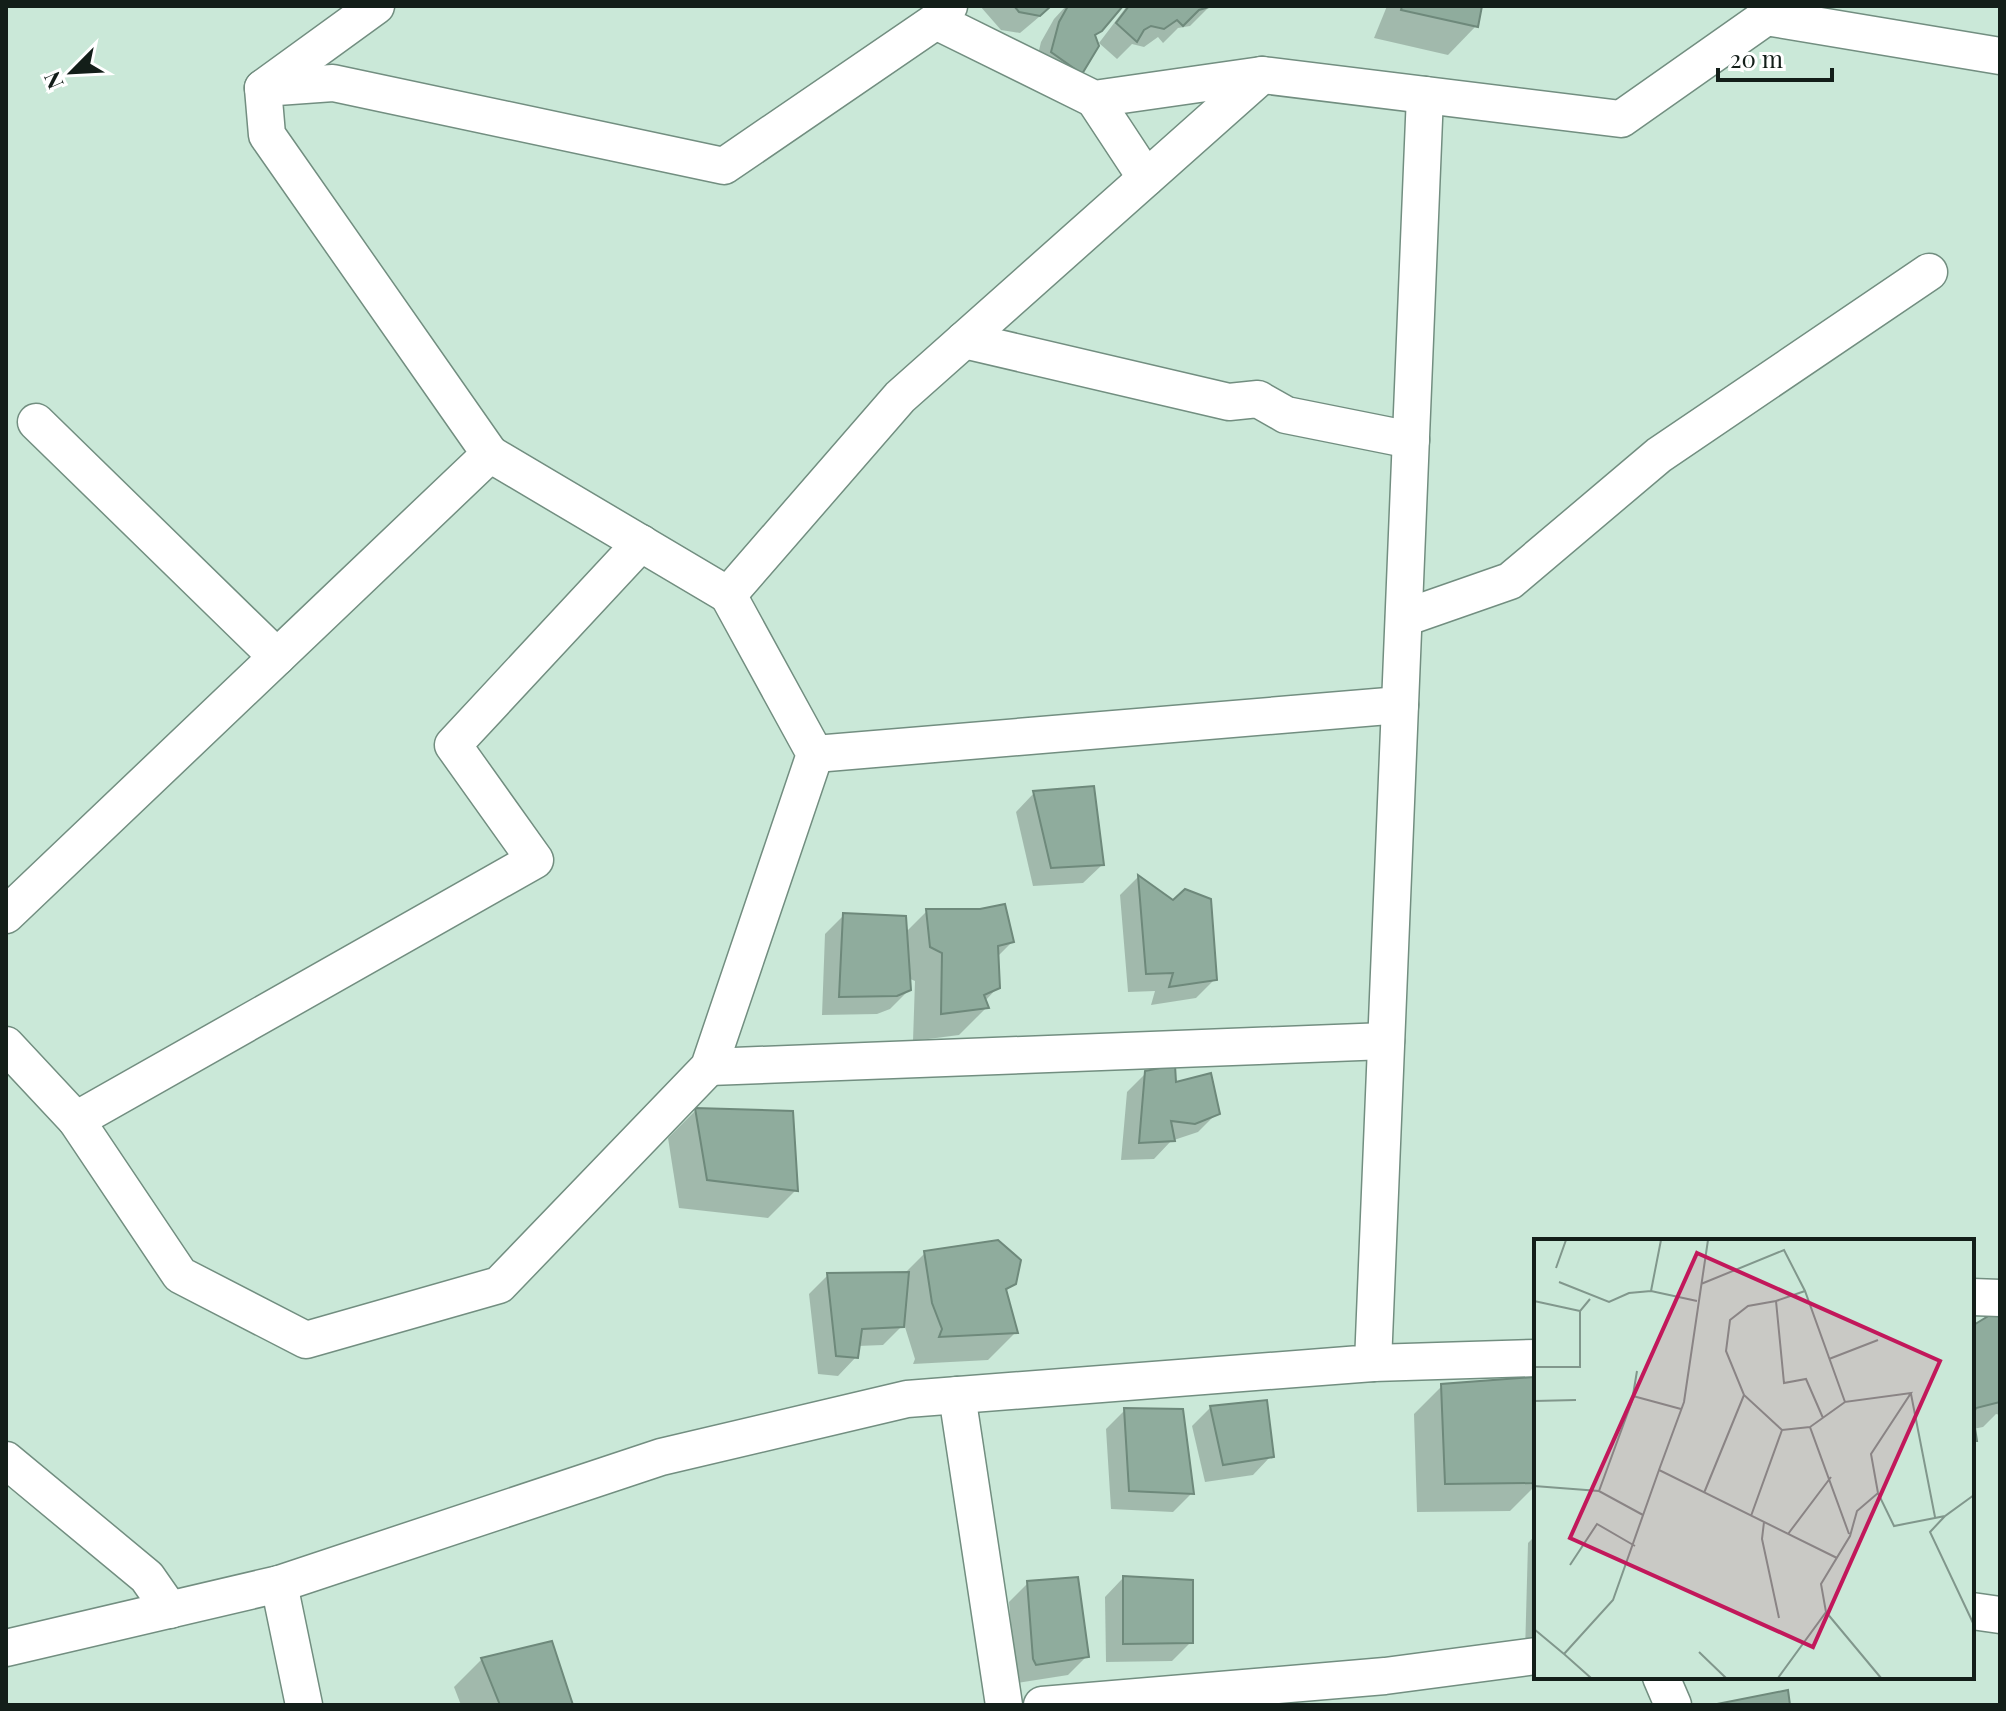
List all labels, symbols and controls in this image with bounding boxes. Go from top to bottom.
north arrow [32,32,112,112]
scale bar [1718,32,1832,82]
text: 20 m [1730,42,1783,74]
text: N [36,67,70,94]
inset map [1534,1239,1974,1679]

